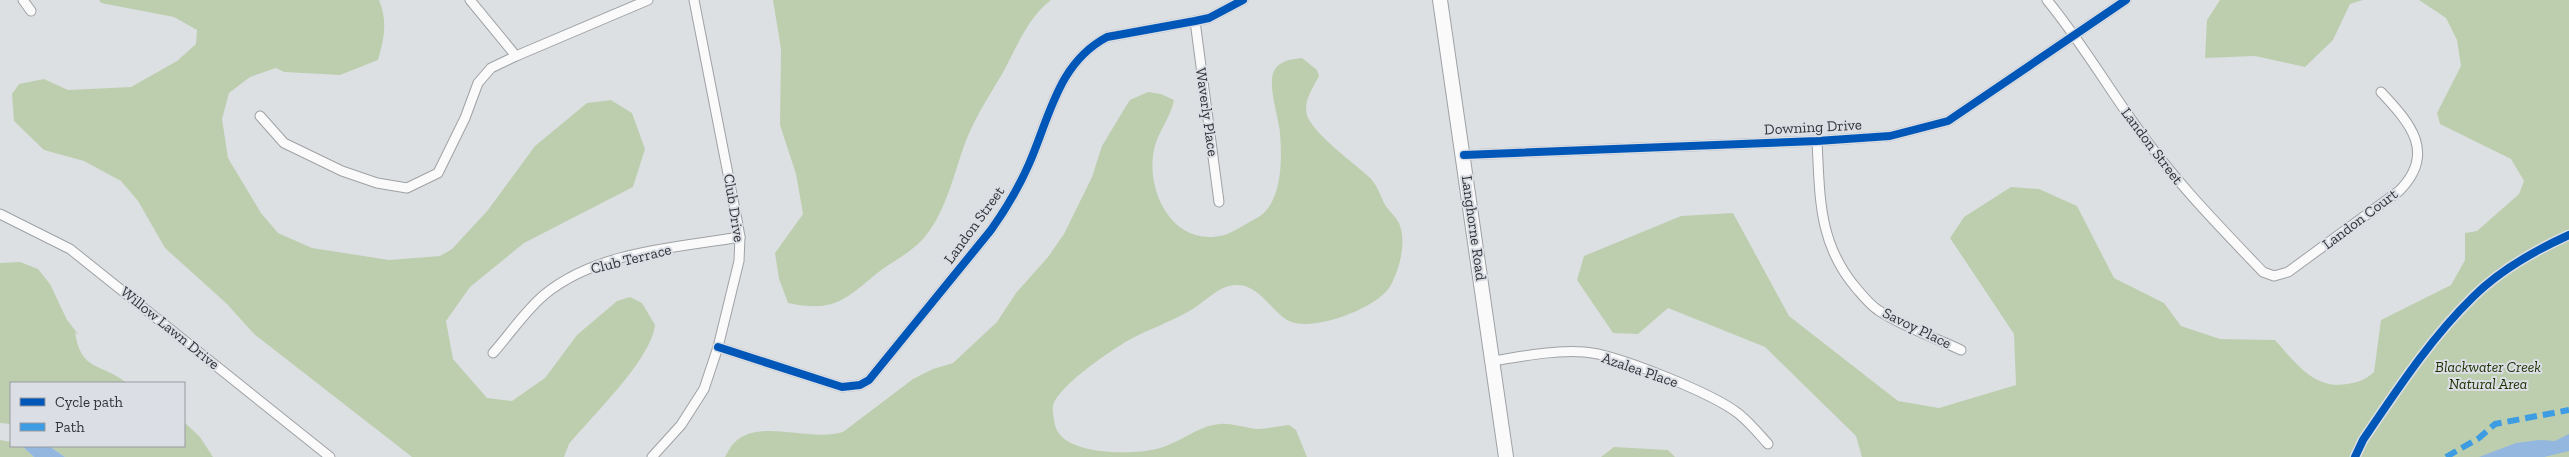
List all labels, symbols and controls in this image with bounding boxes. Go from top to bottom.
street label: Waverly Place [1192,67,1222,157]
street label: Landon Street [2117,104,2187,188]
street label: Downing Drive [1764,115,1862,139]
street label: Club Drive [720,173,748,243]
street label: Langhorne Road [1458,174,1490,282]
street label: Landon Street [940,182,1008,267]
street label: Landon Court [2319,185,2402,253]
street label: Club Terrace [589,240,673,278]
street label: Willow Lawn Drive [117,283,223,373]
street label: Savoy Place [1880,304,1954,352]
street label: Azalea Place [1600,349,1680,391]
park label: Blackwater Creek Natural Area [2435,358,2541,393]
legend [10,382,185,447]
text: Cycle path [55,393,124,411]
text: Path [55,418,85,436]

